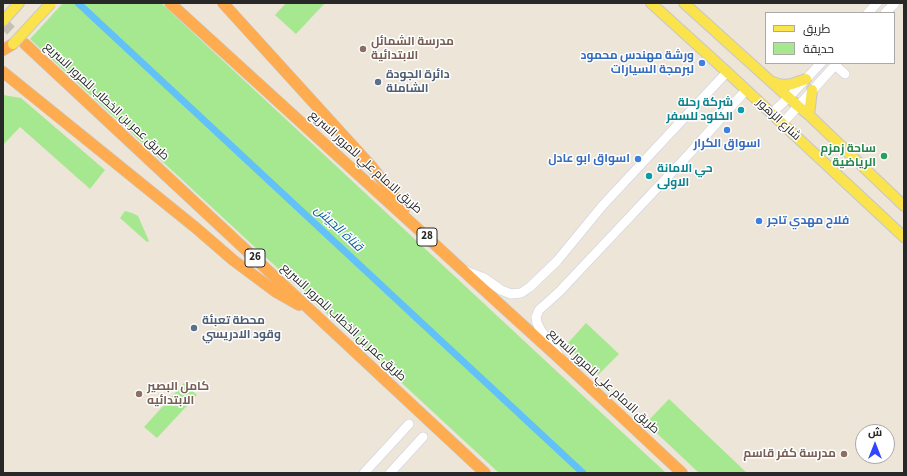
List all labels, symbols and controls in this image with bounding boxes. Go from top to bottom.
legend [765,12,895,64]
text: طريق [803,21,830,38]
place label: مدرسة الشمائل الابتدائية [371,35,454,63]
street label: طريق عمر بن الخطاب للمرور السريع [40,40,172,164]
text: حديقة [803,41,834,58]
marker: مدرسة الشمائل الابتدائية [358,44,368,54]
place label: ورشة مهندس محمود لبرمجة السيارات [581,49,694,77]
marker: ورشة مهندس محمود لبرمجة السيارات [697,58,707,68]
place label: دائرة الجودة الشاملة [386,68,450,96]
marker: دائرة الجودة الشاملة [373,77,383,87]
place label: شركة رحلة الخلود للسفر [666,96,733,124]
street label: شارع الزهور [753,96,803,144]
marker: شركة رحلة الخلود للسفر [736,105,746,115]
street label: طريق الامام علي للمرور السريع [306,109,424,217]
marker: اسواق الكرار [722,125,732,135]
place label: اسواق الكرار [693,137,761,151]
place label: ساحة زمزم الرياضية [820,142,876,170]
marker: ساحة زمزم الرياضية [879,151,889,161]
place label: اسواق ابو عادل [548,152,630,166]
marker: اسواق ابو عادل [633,154,643,164]
place label: حي الامانة الاولى [657,162,713,190]
marker: حي الامانة الاولى [644,171,654,181]
water label: قناة الجيش [310,203,366,255]
place label: فلاح مهدي تاجر [767,214,849,228]
marker: فلاح مهدي تاجر [754,216,764,226]
road number: 28 [417,228,437,246]
road number: 26 [245,249,265,267]
street label: طريق عمر بن الخطاب للمرور السريع [277,261,409,385]
place label: محطة تعبئة وقود الادريسي [202,314,281,342]
marker: محطة تعبئة وقود الادريسي [189,323,199,333]
street label: طريق الامام علي للمرور السريع [544,327,662,437]
place label: كامل البصير الابتدائيه [147,380,209,408]
marker: كامل البصير الابتدائيه [134,389,144,399]
north arrow [855,424,895,464]
text: ش [868,425,882,440]
place label: مدرسة كفر قاسم [743,447,836,461]
marker: مدرسة كفر قاسم [839,449,849,459]

